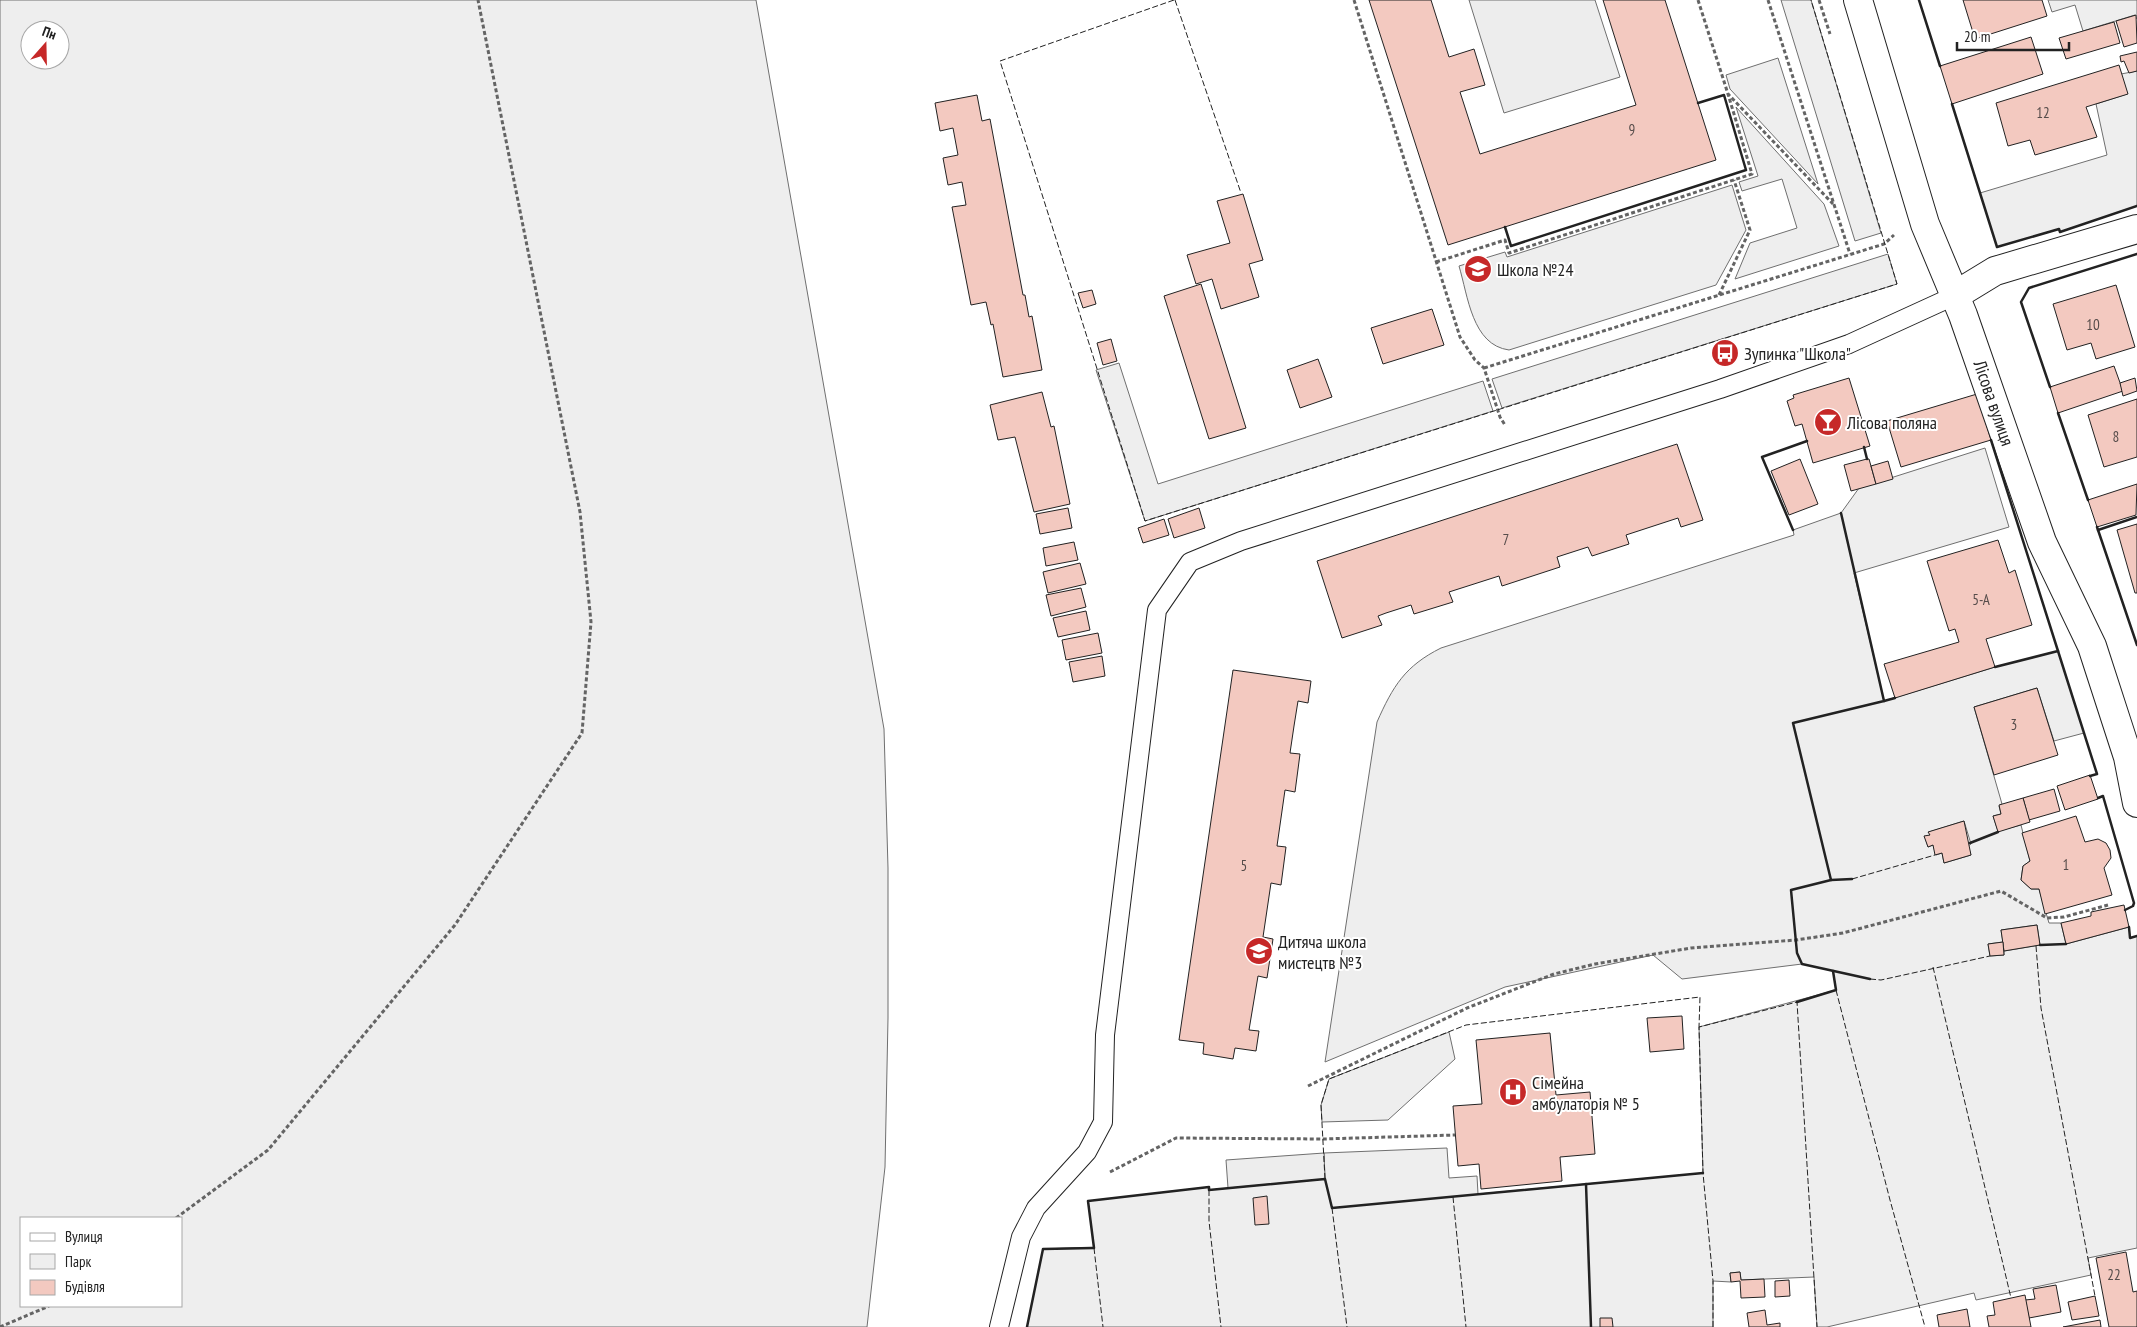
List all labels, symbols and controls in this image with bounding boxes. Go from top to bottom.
north arrow [20,20,70,70]
scale bar [1957,20,2070,52]
text: Пн [40,22,59,44]
text: 20 m [1964,27,1990,46]
house number: 12 [2036,103,2050,122]
house number: 9 [1629,120,1635,139]
school or university icon: Школа №24 [1463,254,1493,284]
place label: Школа №24 [1497,258,1574,281]
house number: 10 [2086,315,2100,334]
bus stop icon: Зупинка "Школа" [1710,338,1740,368]
place label: Зупинка "Школа" [1744,342,1851,365]
street label: Лісова вулиця [1968,356,2019,449]
bar icon: Лісова поляна [1813,407,1843,437]
place label: Лісова поляна [1846,411,1937,434]
house number: 8 [2113,427,2119,446]
house number: 7 [1503,530,1509,549]
house number: 5-А [1972,590,1991,609]
house number: 3 [2011,715,2017,734]
house number: 1 [2063,855,2069,874]
house number: 5 [1241,856,1247,875]
place label: Дитяча школа мистецтв №3 [1278,930,1366,974]
school or university icon: Дитяча школа мистецтв №3 [1244,936,1274,966]
place label: Сімейна амбулаторія № 5 [1532,1071,1640,1115]
hospital icon: Сімейна амбулаторія № 5 [1498,1077,1528,1107]
legend [20,1217,182,1307]
text: Вулиця [65,1227,103,1246]
text: Парк [65,1252,91,1271]
house number: 22 [2107,1265,2121,1284]
text: Будівля [65,1277,105,1296]

